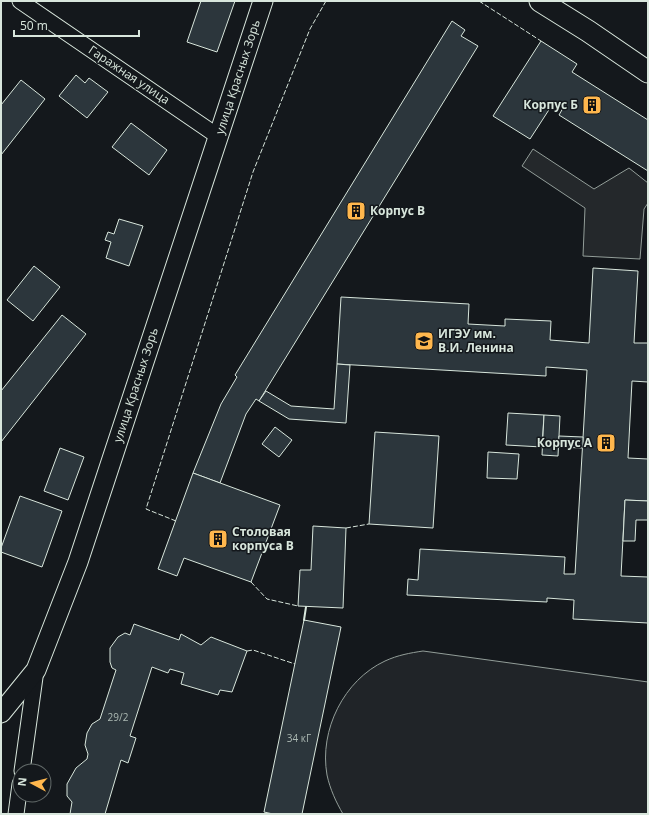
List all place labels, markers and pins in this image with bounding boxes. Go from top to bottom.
building icon: Корпус Б [581,94,603,116]
place label: Корпус Б [523,96,578,113]
building icon: Корпус В [345,200,367,222]
place label: Корпус В [370,202,425,219]
place label: ИГЭУ им. В.И. Ленина [438,325,514,356]
school or university icon: ИГЭУ им. В.И. Ленина [413,330,435,352]
building icon: Корпус А [595,432,617,454]
place label: Корпус А [537,434,593,451]
place label: Столовая корпуса В [232,523,294,554]
building icon: Столовая корпуса В [207,528,229,550]

